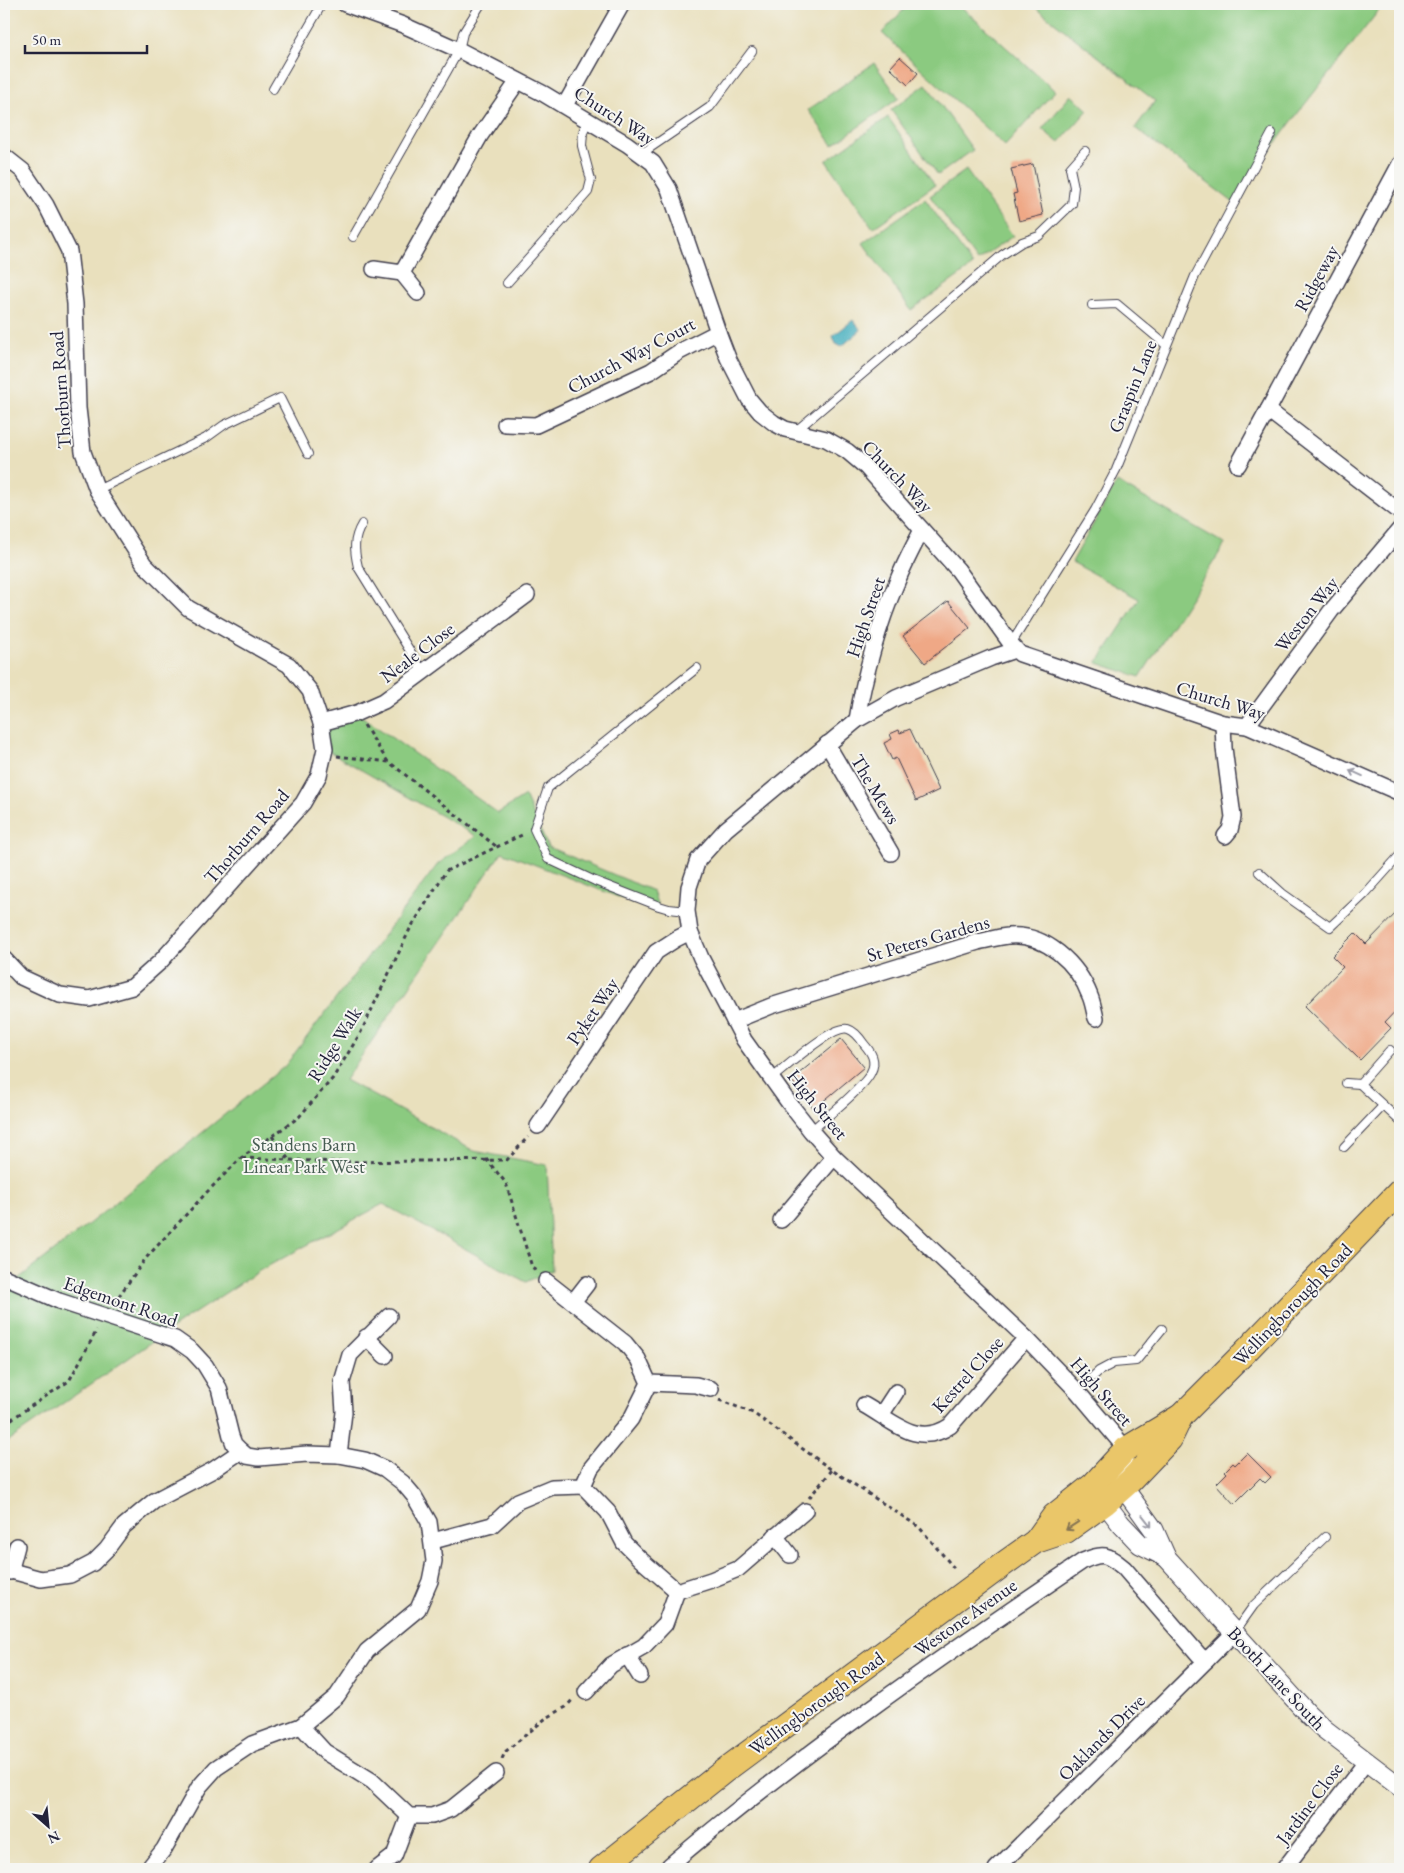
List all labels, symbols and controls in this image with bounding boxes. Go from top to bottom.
scale bar [25,22,148,54]
text: 50 m [32,30,61,49]
street label: Church Way [569,80,661,151]
street label: Ridgeway [1289,240,1345,316]
street label: Church Way Court [563,311,699,400]
street label: Thorburn Road [44,330,77,450]
street label: Graspin Lane [1102,336,1162,436]
street label: Church Way [857,435,939,519]
street label: Weston Way [1269,571,1344,657]
street label: High Street [840,574,891,661]
street label: Neale Close [375,616,459,689]
street label: Church Way [1173,675,1269,726]
street label: The Mews [845,750,906,829]
one-way arrow [1349,768,1364,778]
street label: Thorburn Road [198,783,295,889]
street label: St Peters Gardens [864,909,992,968]
street label: Pyket Way [561,972,624,1050]
street label: Ridge Walk [302,1001,368,1086]
street label: High Street [782,1064,854,1145]
park label: Standens Barn Linear Park West [243,1132,365,1179]
street label: Wellingborough Road [1227,1237,1358,1371]
street label: Edgemont Road [60,1270,182,1333]
street label: Kestrel Close [926,1330,1009,1418]
street label: High Street [1065,1352,1139,1431]
one-way arrow [1142,1514,1152,1528]
one-way arrow [1065,1521,1079,1531]
street label: Westone Avenue [909,1573,1022,1662]
street label: Booth Lane South [1222,1621,1331,1736]
street label: Wellingborough Road [744,1646,889,1761]
street label: Oaklands Drive [1052,1688,1150,1786]
street label: Jardine Close [1269,1757,1349,1851]
north arrow [22,1800,72,1850]
text: N [44,1827,63,1848]

